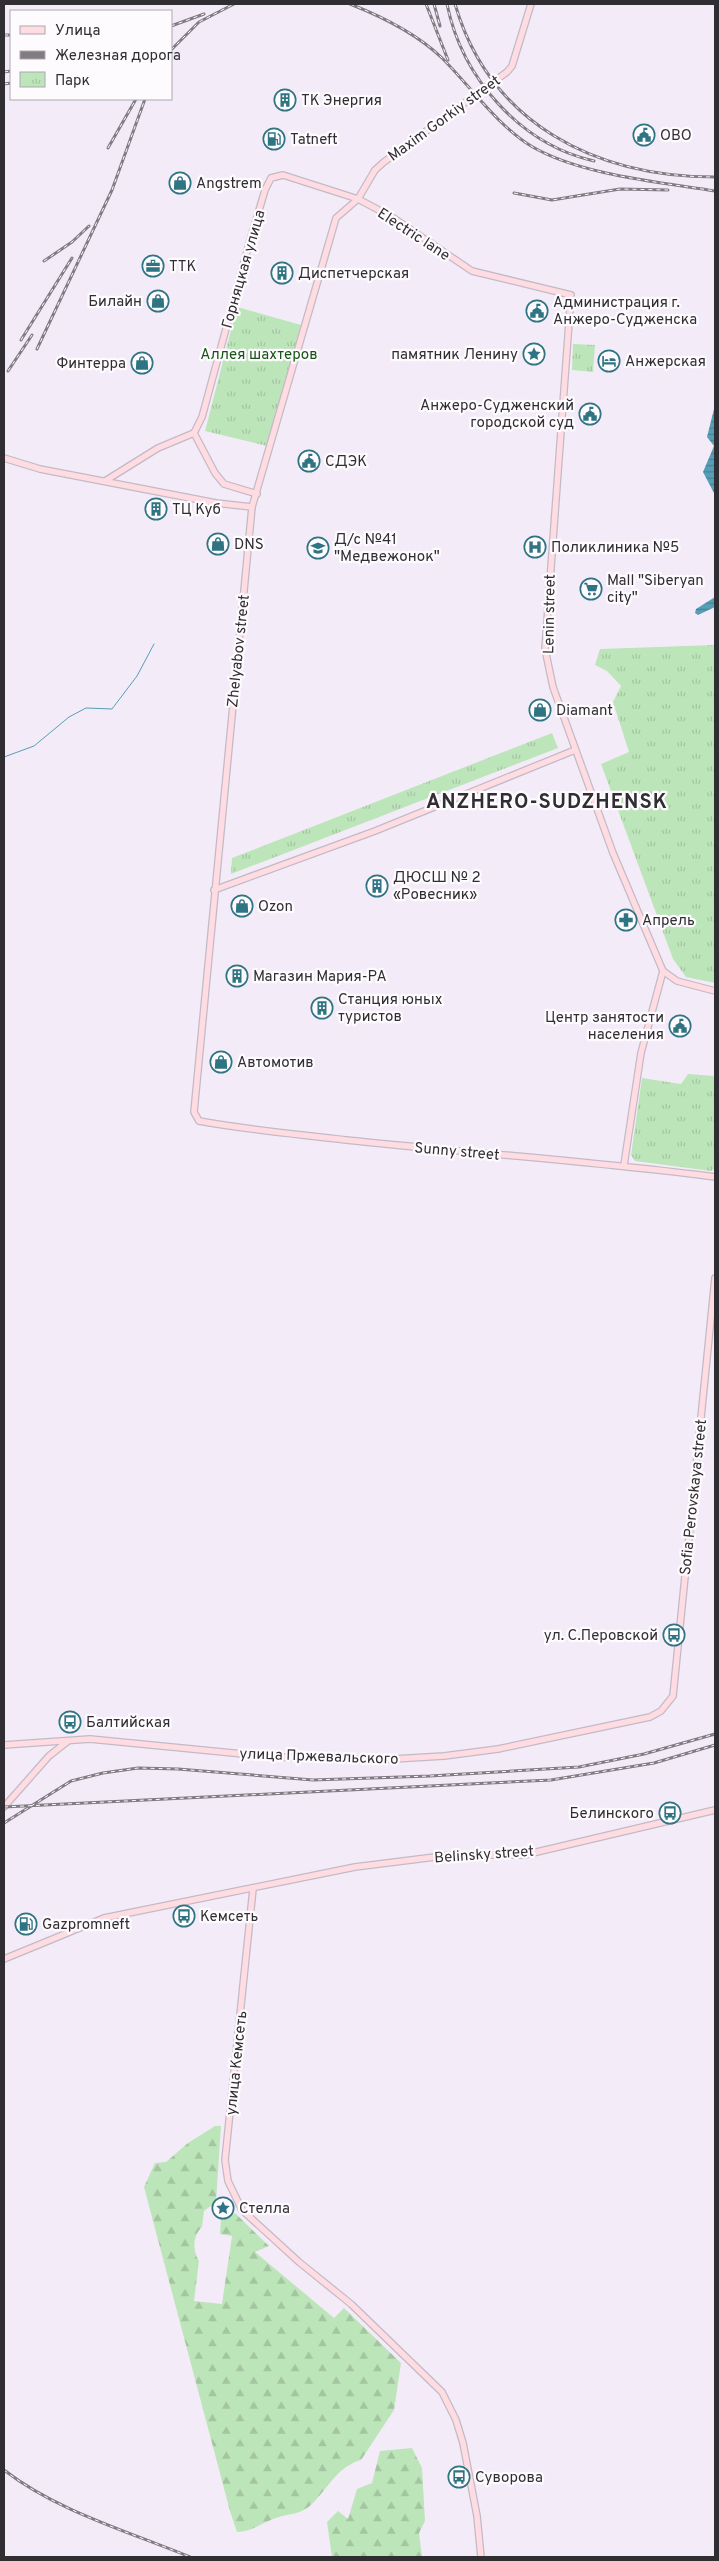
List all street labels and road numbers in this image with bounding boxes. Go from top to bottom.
street label: Maxim Gorkiy street [385,72,505,166]
street label: Electric lane [373,205,453,266]
street label: Горняцкая улица [218,208,270,331]
street label: Lenin street [540,574,561,654]
street label: Zhelyabov street [224,594,255,709]
street label: Sunny street [414,1139,500,1166]
street label: Sofia Perovskaya street [677,1418,712,1576]
street label: улица Пржевальского [239,1745,399,1770]
street label: Belinsky street [434,1843,535,1868]
street label: улица Кемсеть [223,2010,252,2116]

